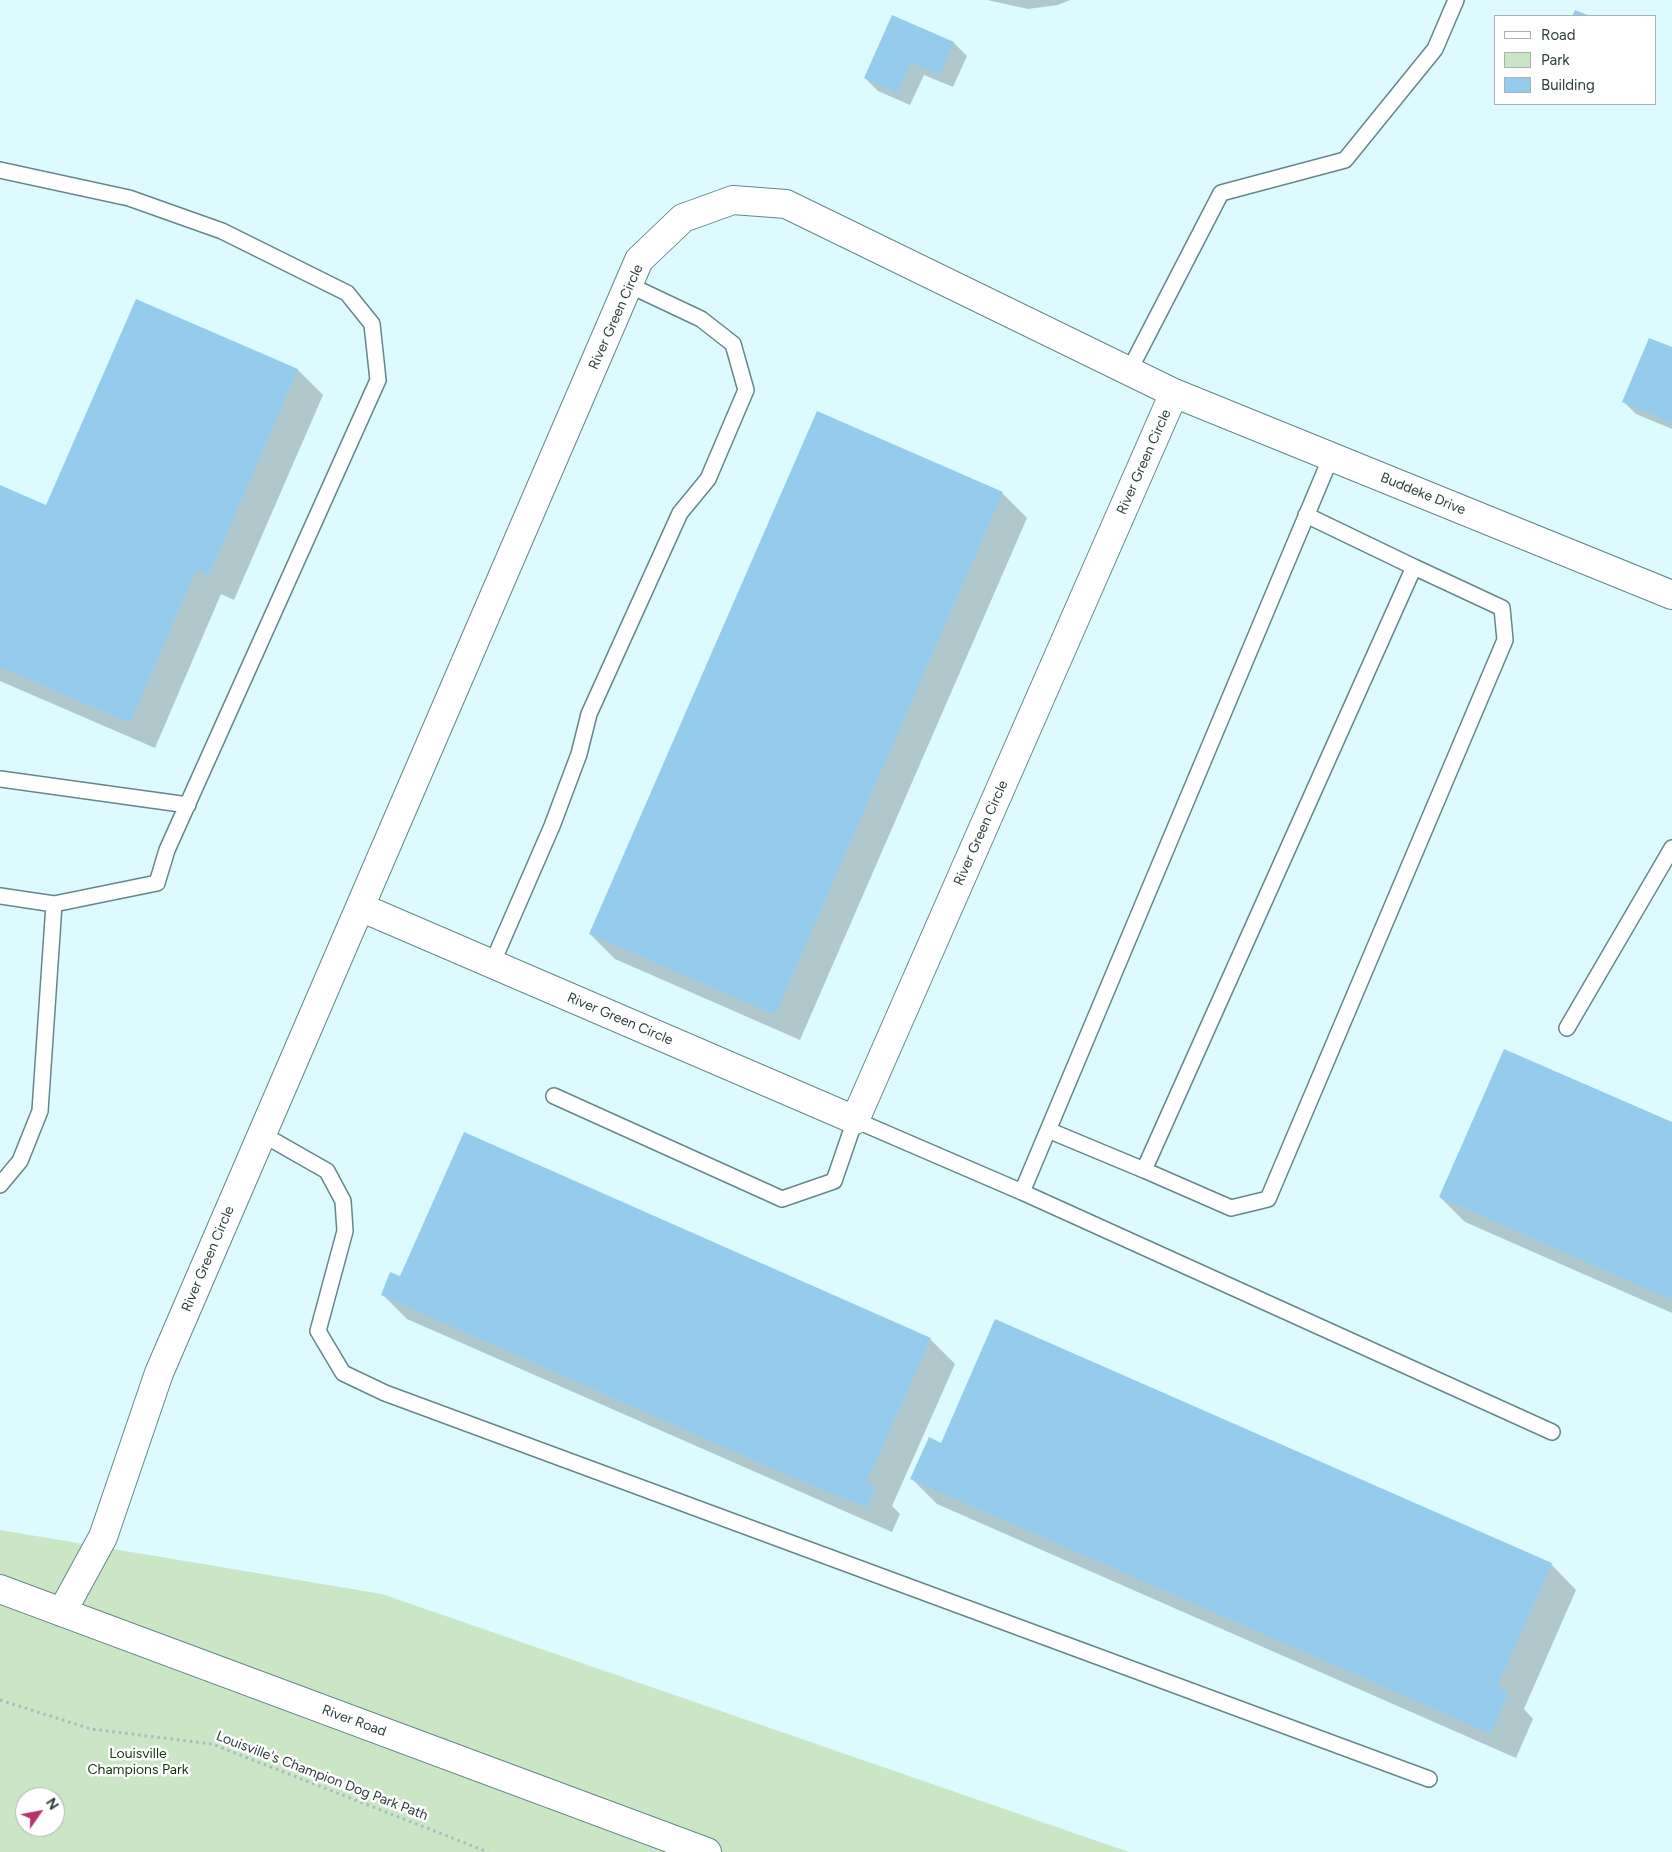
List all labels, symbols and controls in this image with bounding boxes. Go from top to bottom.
legend [1494,15,1657,105]
text: Road [1541,26,1576,44]
text: Park [1541,51,1570,69]
text: Building [1541,76,1595,94]
street label: River Green Circle [585,262,647,372]
street label: River Green Circle [1113,407,1175,517]
street label: Buddeke Drive [1378,469,1468,519]
street label: River Green Circle [950,778,1012,888]
street label: River Green Circle [565,989,675,1049]
street label: River Green Circle [178,1204,238,1314]
street label: River Road [320,1702,388,1740]
street label: Louisville's Champion Dog Park Path [214,1728,430,1824]
park label: Louisville Champions Park [87,1746,189,1778]
north arrow [15,1787,65,1837]
text: N [42,1795,62,1813]

